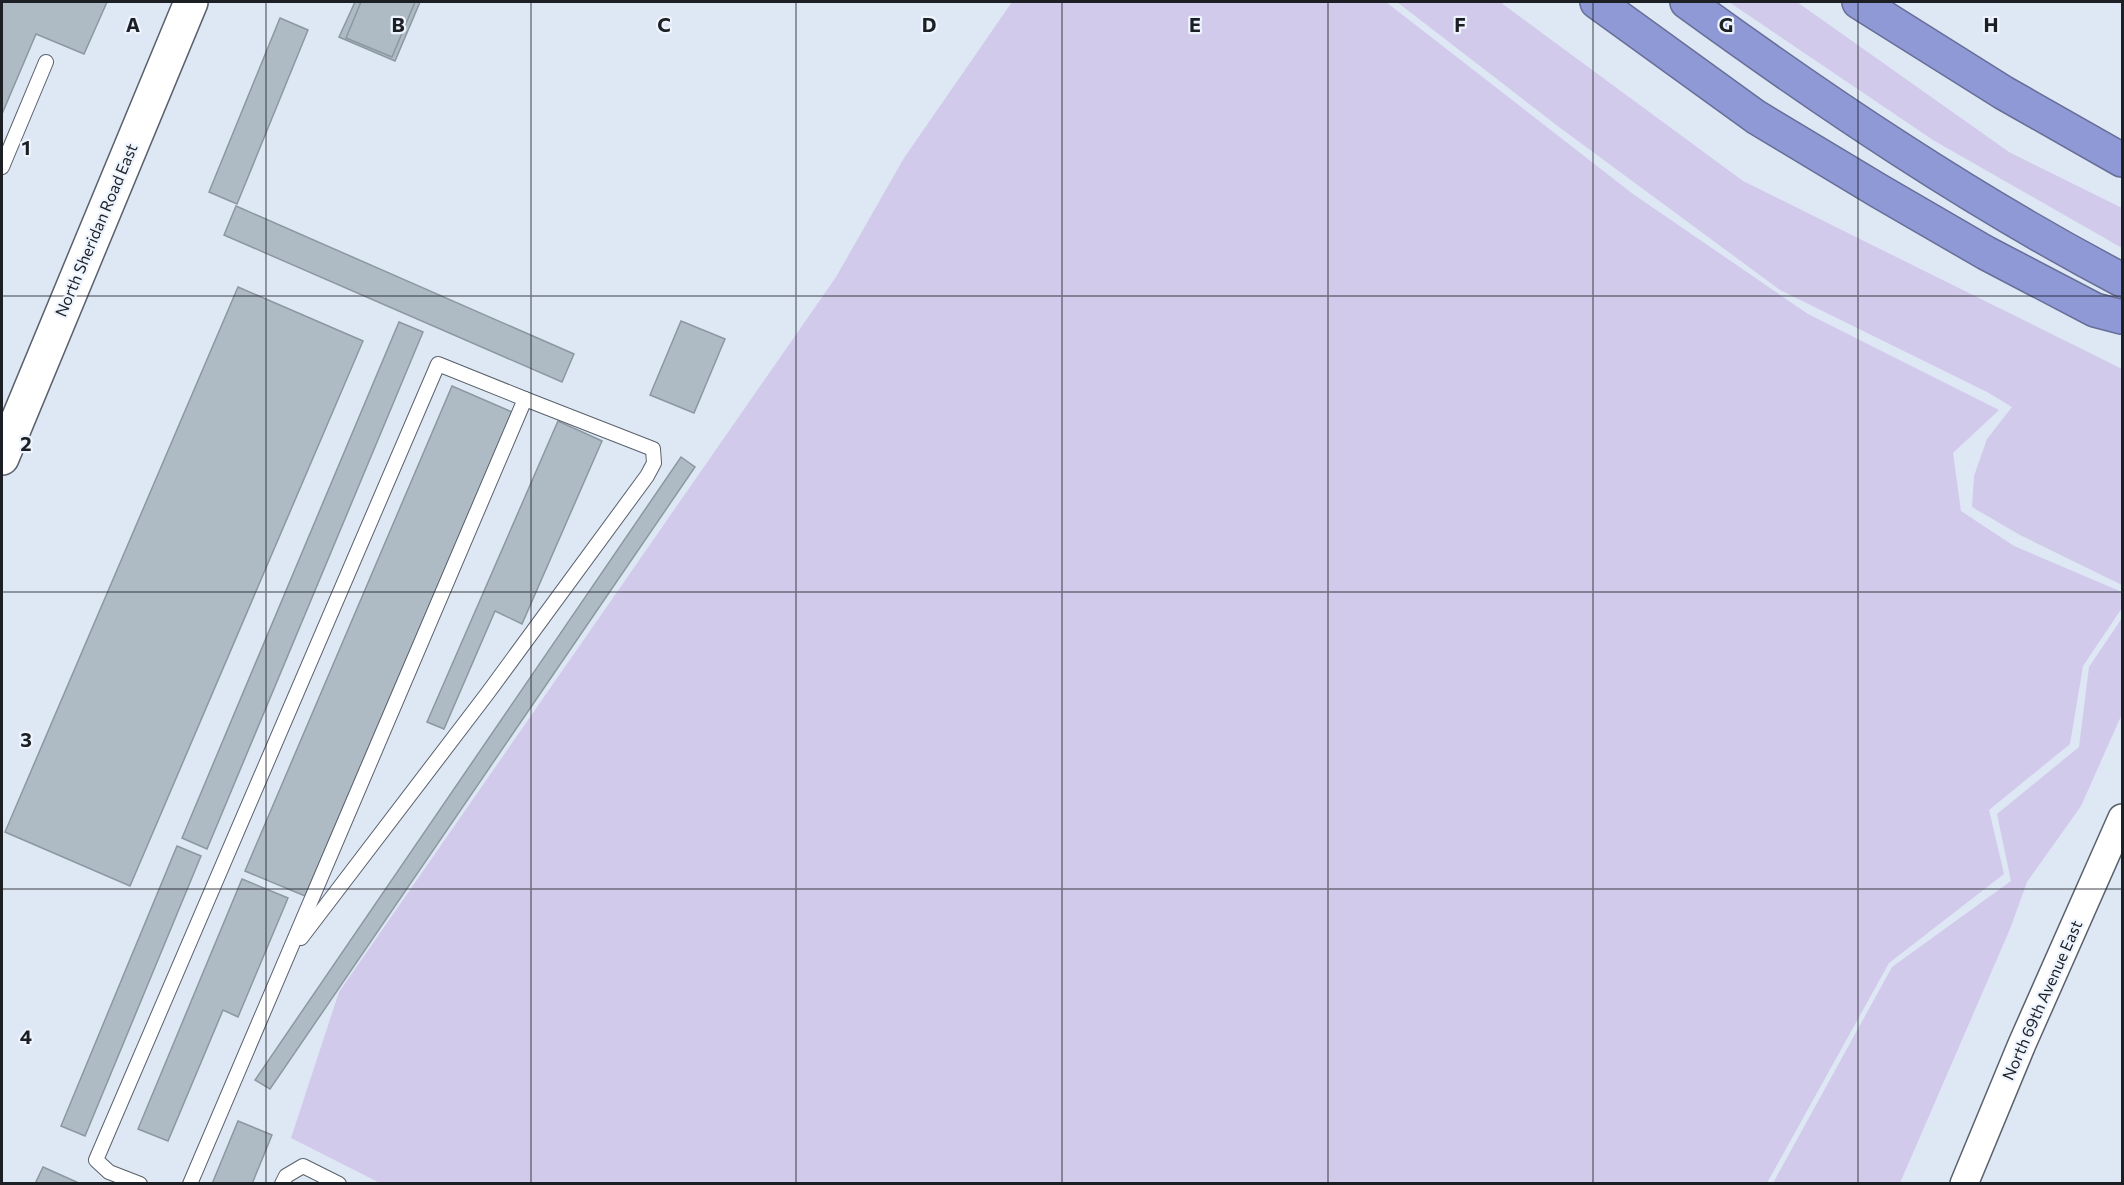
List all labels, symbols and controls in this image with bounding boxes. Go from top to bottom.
text: A [126,12,140,36]
text: B [391,12,405,36]
text: C [657,12,671,36]
text: D [922,12,936,36]
text: E [1189,12,1201,36]
text: F [1454,12,1466,36]
text: G [1719,12,1733,36]
text: H [1984,12,1999,36]
text: 1 [21,135,31,159]
street label: North Sheridan Road East [50,140,141,319]
text: 2 [20,431,32,455]
text: 3 [20,727,32,751]
street label: North 69th Avenue East [1998,917,2086,1083]
text: 4 [20,1024,32,1048]

